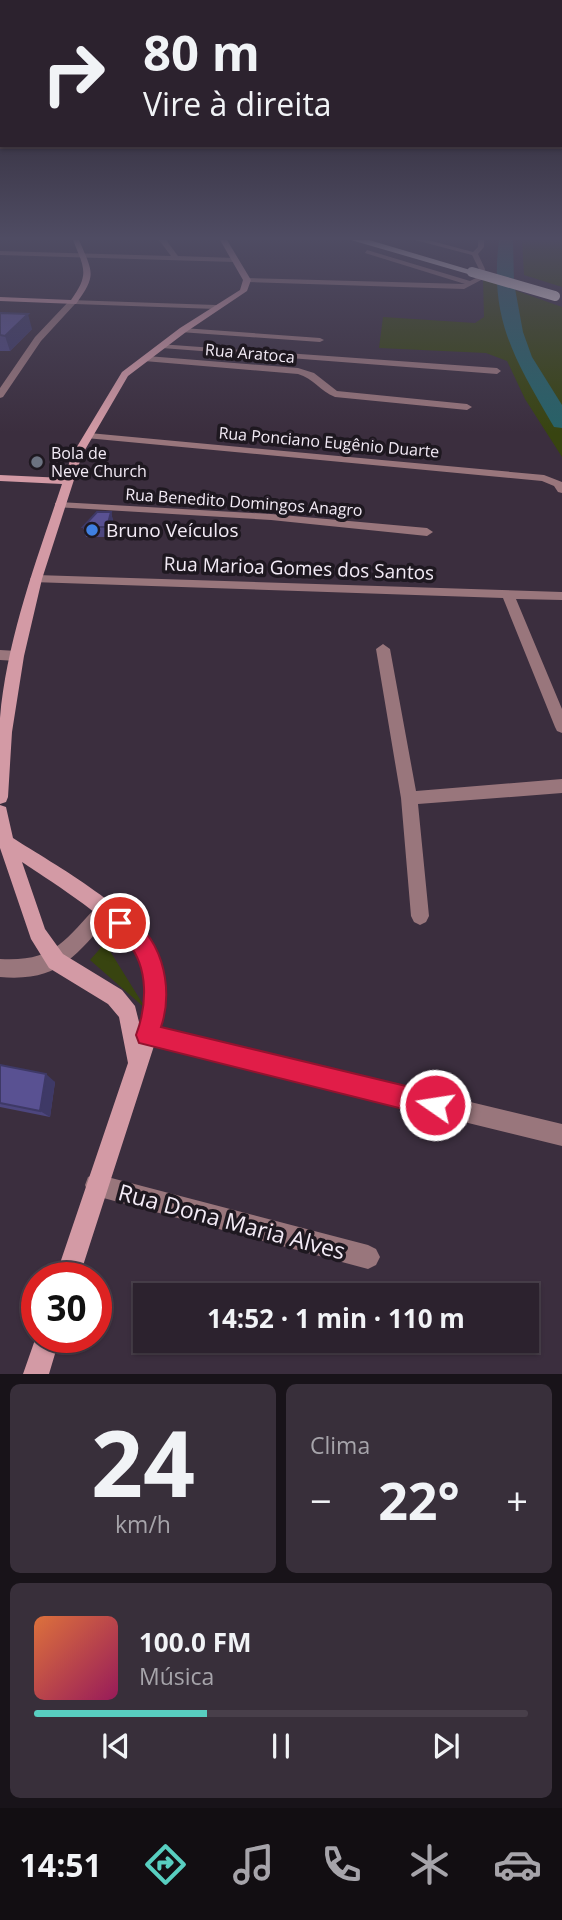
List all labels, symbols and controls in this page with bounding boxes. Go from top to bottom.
text: 80 m [143,19,260,85]
icon: right [28,28,119,119]
text: Vire à direita [143,82,332,125]
street label: Rua Aratoca [204,338,296,368]
street label: Rua Ponciano Eugênio Duarte [218,421,440,463]
place label: Bola de Neve Church [51,442,147,482]
marker: Bola de Neve Church [29,454,45,470]
street label: Rua Benedito Domingos Anagro [125,483,363,521]
place label: Bruno Veículos [106,517,239,543]
marker: Bruno Veículos [84,522,100,538]
street label: Rua Marioa Gomes dos Santos [163,550,435,586]
pin [90,893,150,953]
icon: arrive [101,904,139,942]
position arrow [398,1068,472,1142]
street label: Rua Dona Maria Alves [115,1175,349,1267]
speed limit sign: 30 [21,1262,112,1353]
text: 14:52 · 1 min · 110 m [207,1300,465,1336]
text: 24 [91,1400,195,1524]
text: Clima [310,1429,370,1461]
text: 22° [378,1464,460,1535]
text: − [310,1474,332,1526]
text: + [506,1474,528,1526]
text: km/h [115,1508,171,1540]
text: 100.0 FM [139,1624,251,1660]
text: Música [139,1660,214,1692]
icon: previous [97,1727,135,1765]
icon: pause [262,1727,300,1765]
icon: next [427,1727,465,1765]
icon: directions [141,1840,190,1889]
icon: music [229,1840,278,1889]
icon: phone [317,1840,366,1889]
icon: climate [405,1840,454,1889]
icon: car [493,1840,542,1889]
text: 14:51 [20,1843,102,1886]

